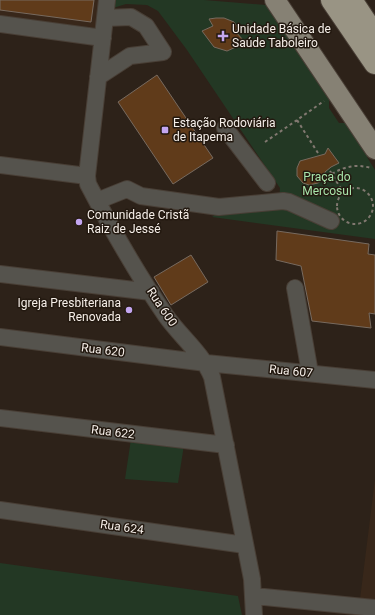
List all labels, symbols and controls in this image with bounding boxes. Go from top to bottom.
place label: Unidade Básica de Saúde Taboleiro [232,22,331,50]
marker: Unidade Básica de Saúde Taboleiro [217,30,229,42]
place label: Estação Rodoviária de Itapema [173,116,276,144]
marker: Estação Rodoviária de Itapema [160,125,170,135]
park label: Praça do Mercosul [302,170,352,198]
place label: Comunidade Cristã Raiz de Jessé [87,208,189,236]
marker: Comunidade Cristã Raiz de Jessé [74,217,84,227]
street label: Rua 600 [144,285,180,329]
place label: Igreja Presbiteriana Renovada [18,296,121,324]
marker: Igreja Presbiteriana Renovada [124,305,134,315]
street label: Rua 620 [80,340,126,360]
street label: Rua 607 [269,362,314,380]
street label: Rua 622 [90,422,136,442]
street label: Rua 624 [99,517,145,537]

